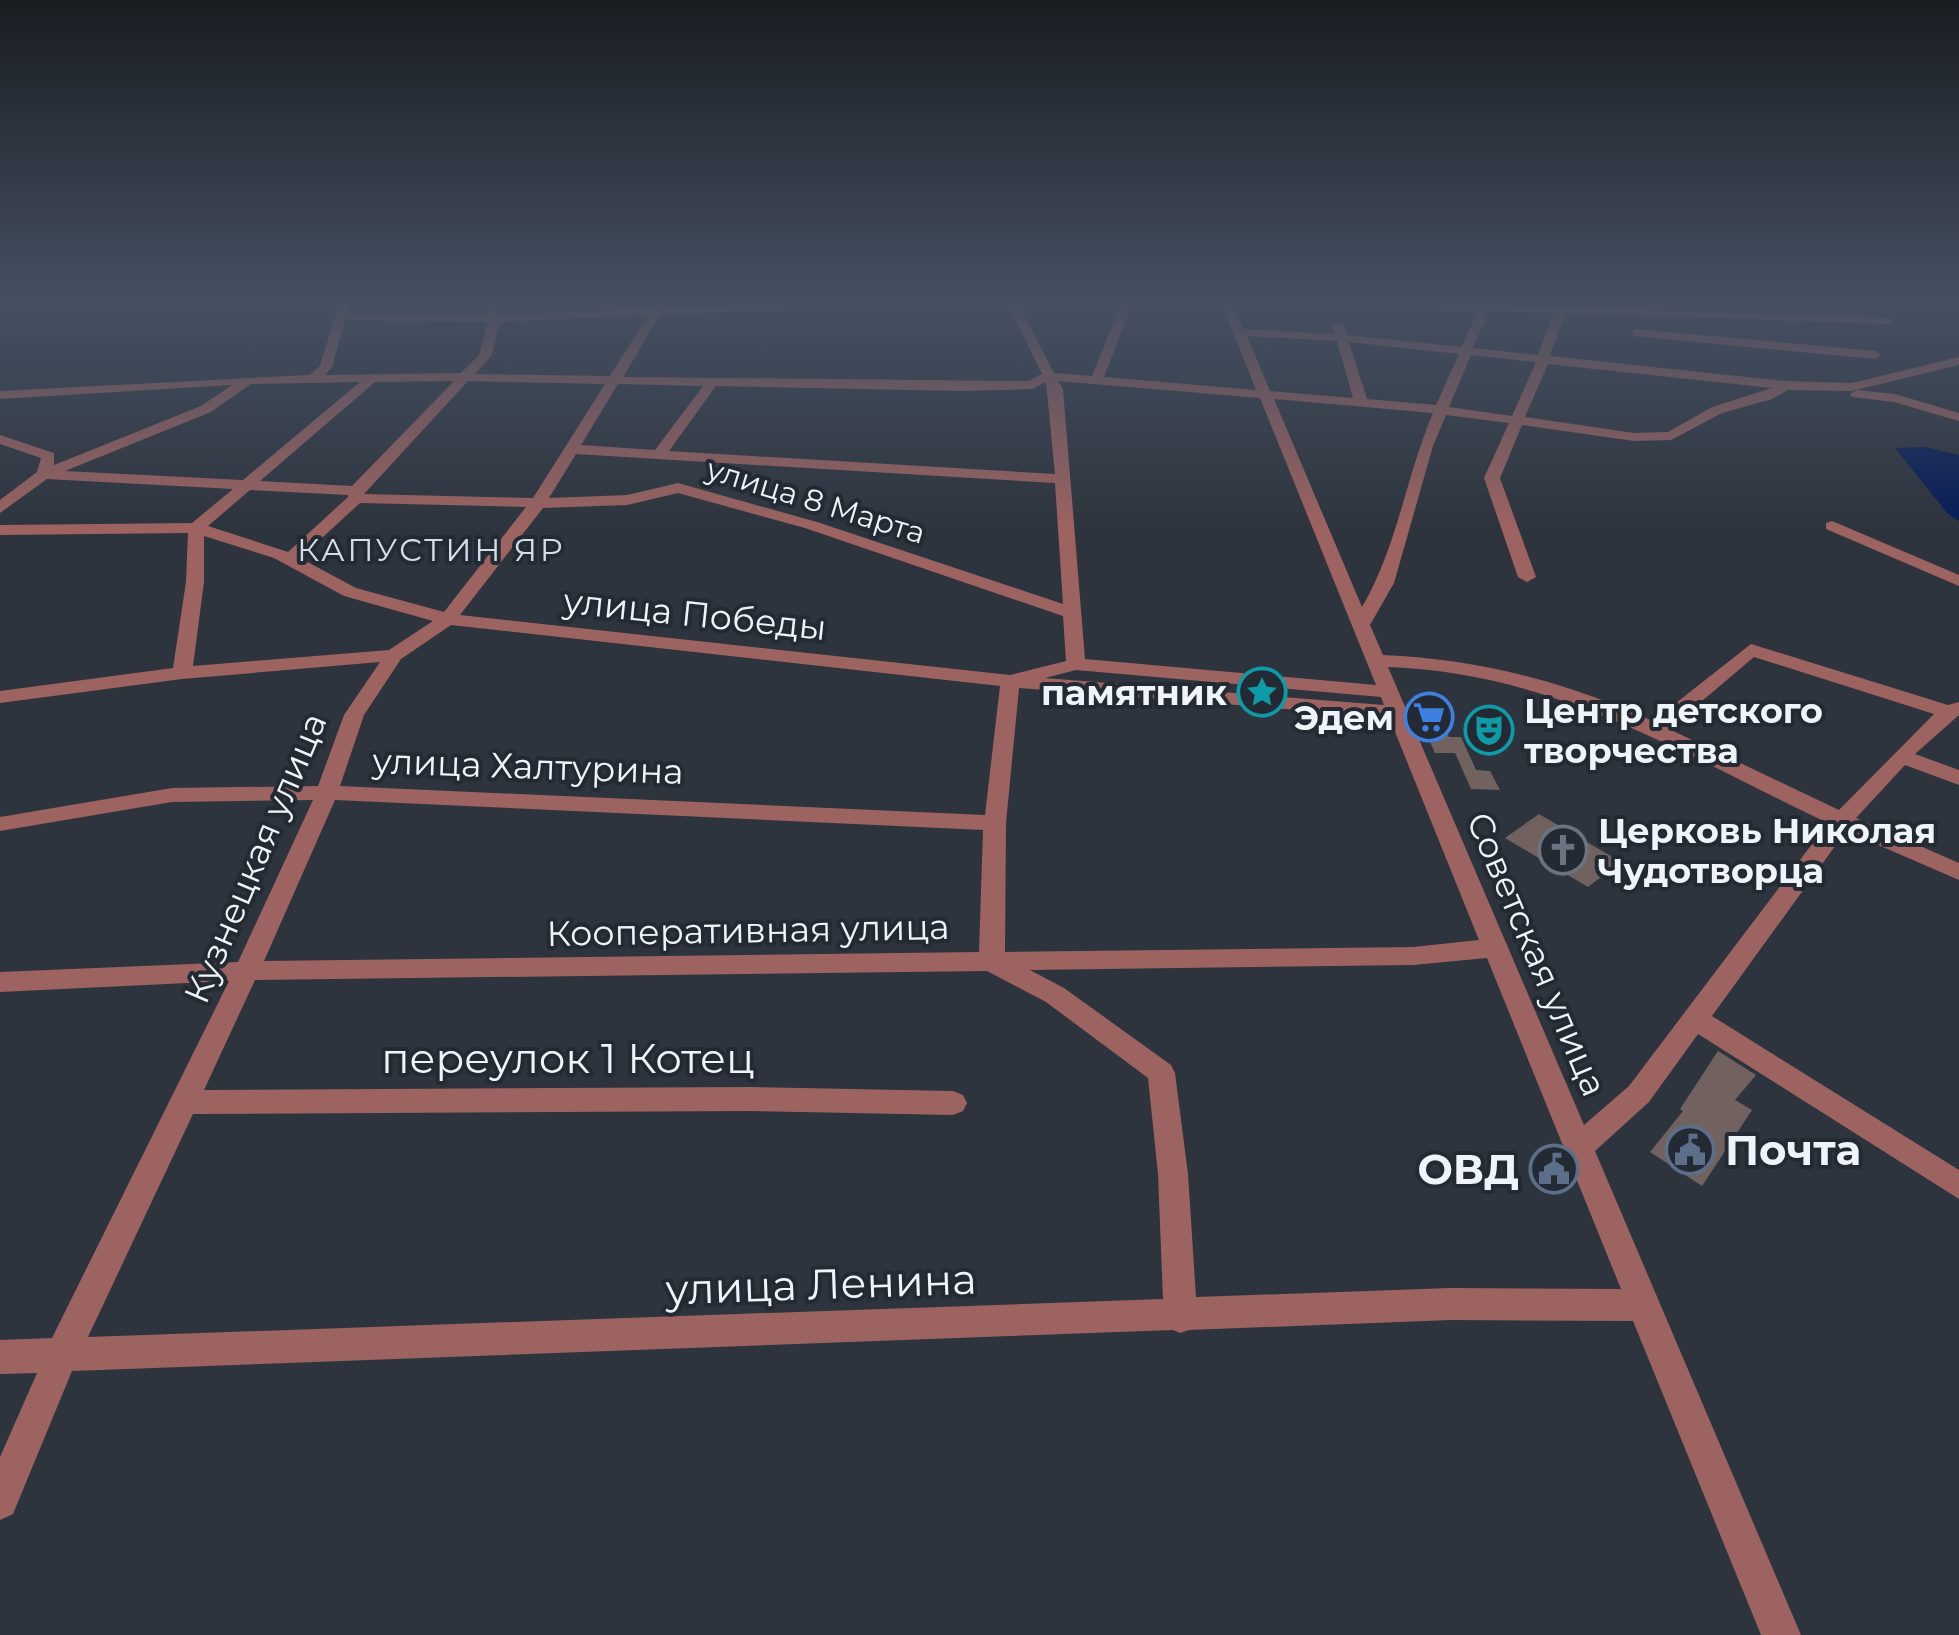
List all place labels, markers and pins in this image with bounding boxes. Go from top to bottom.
place icon: памятник [1236,666,1288,718]
place label: памятник [1041,671,1228,714]
place label: Центр детского творчества [1524,689,1823,772]
supermarket icon: Эдем [1403,691,1455,743]
place label: Эдем [1294,696,1394,739]
theatre icon: Центр детского творчества [1463,704,1515,756]
place label: Церковь Николая Чудотворца [1598,809,1936,892]
church icon: Церковь Николая Чудотворца [1537,824,1589,876]
public building icon: Почта [1664,1124,1716,1176]
place label: Почта [1725,1124,1861,1176]
place label: ОВД [1417,1143,1519,1195]
public building icon: ОВД [1528,1143,1580,1195]

